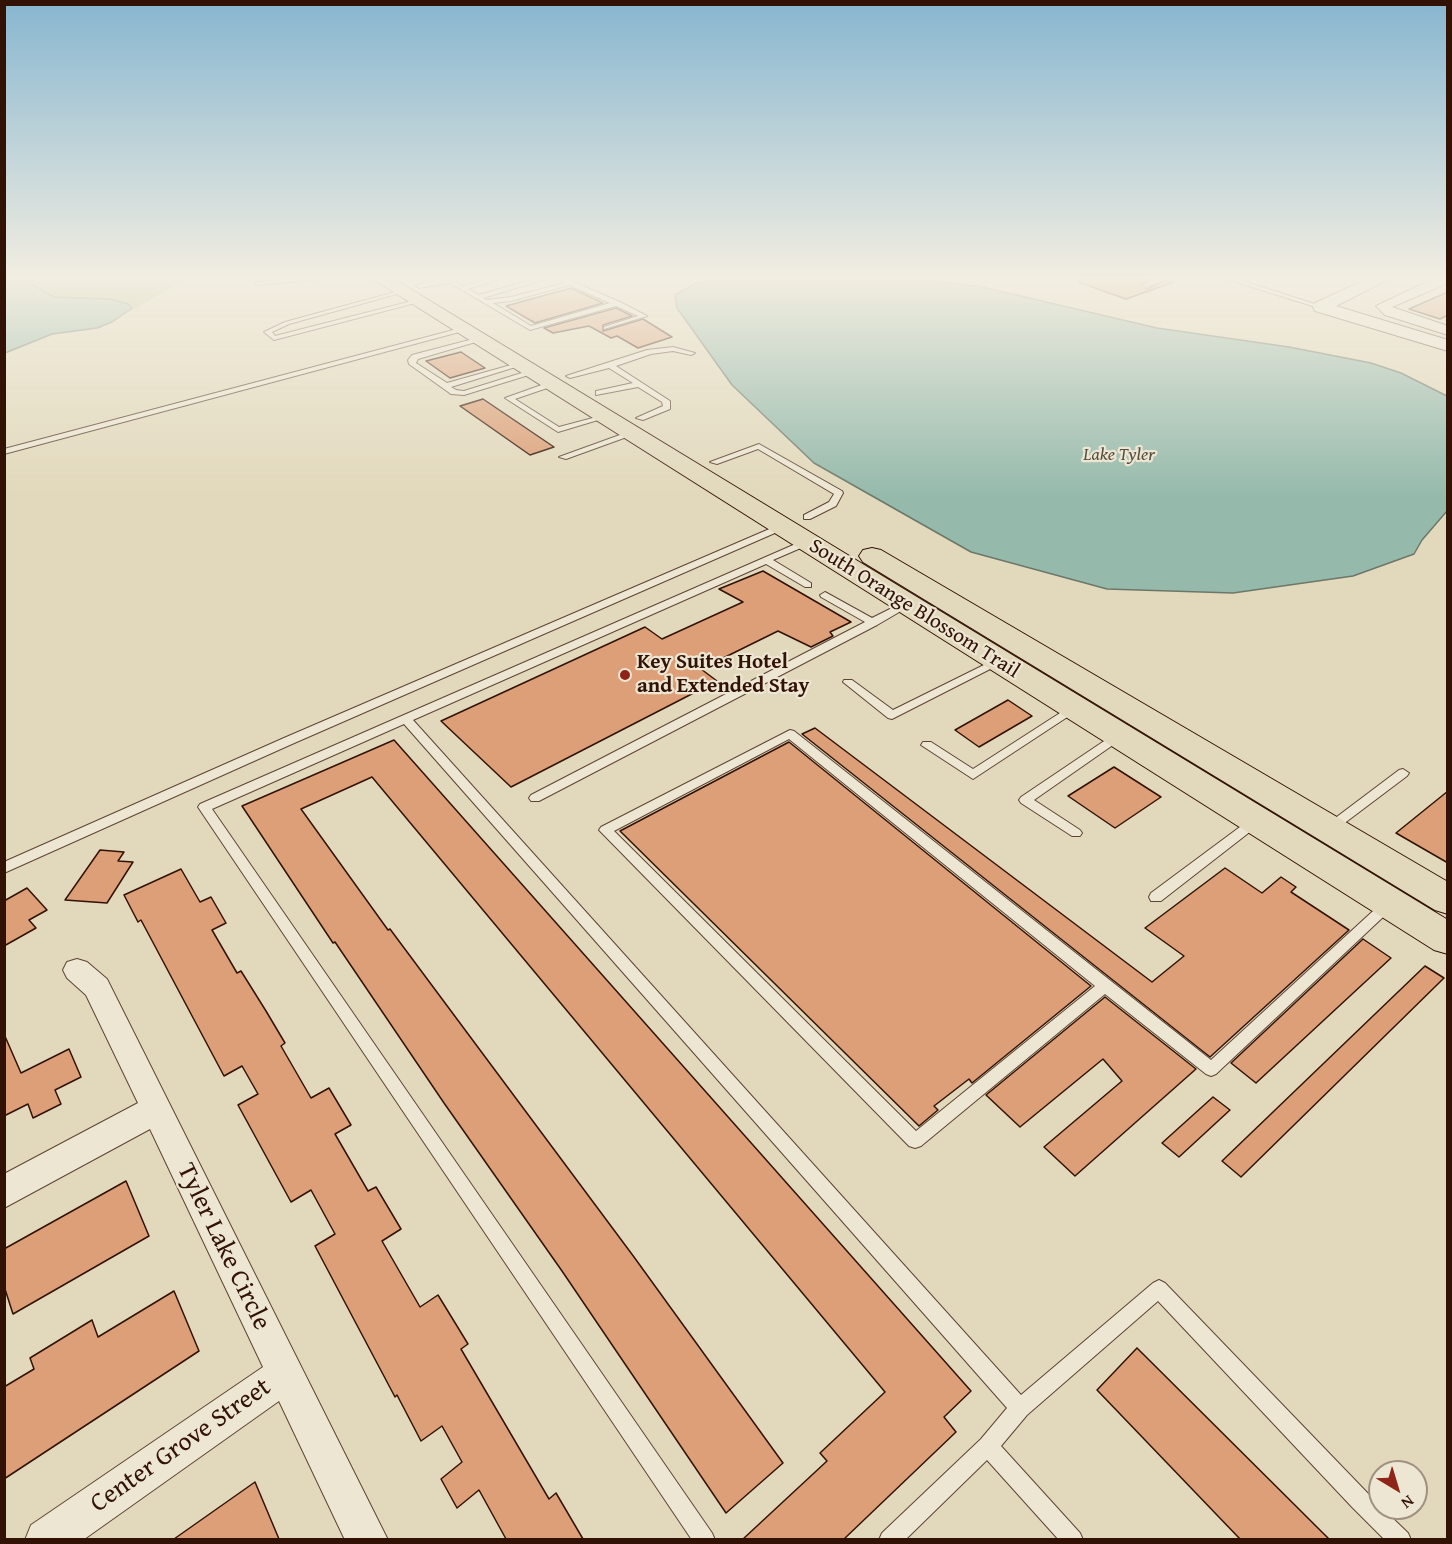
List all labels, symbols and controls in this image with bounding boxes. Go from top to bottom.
water label: Lake Tyler [1083,444,1155,466]
street label: South Orange Blossom Trail [804,534,1024,684]
place label: Key Suites Hotel and Extended Stay [637,650,809,700]
marker: Key Suites Hotel and Extended Stay [618,668,632,682]
street label: Tyler Lake Circle [169,1159,277,1335]
street label: Center Grove Street [85,1372,277,1520]
north arrow [1368,1460,1428,1520]
text: N [1396,1490,1419,1515]

